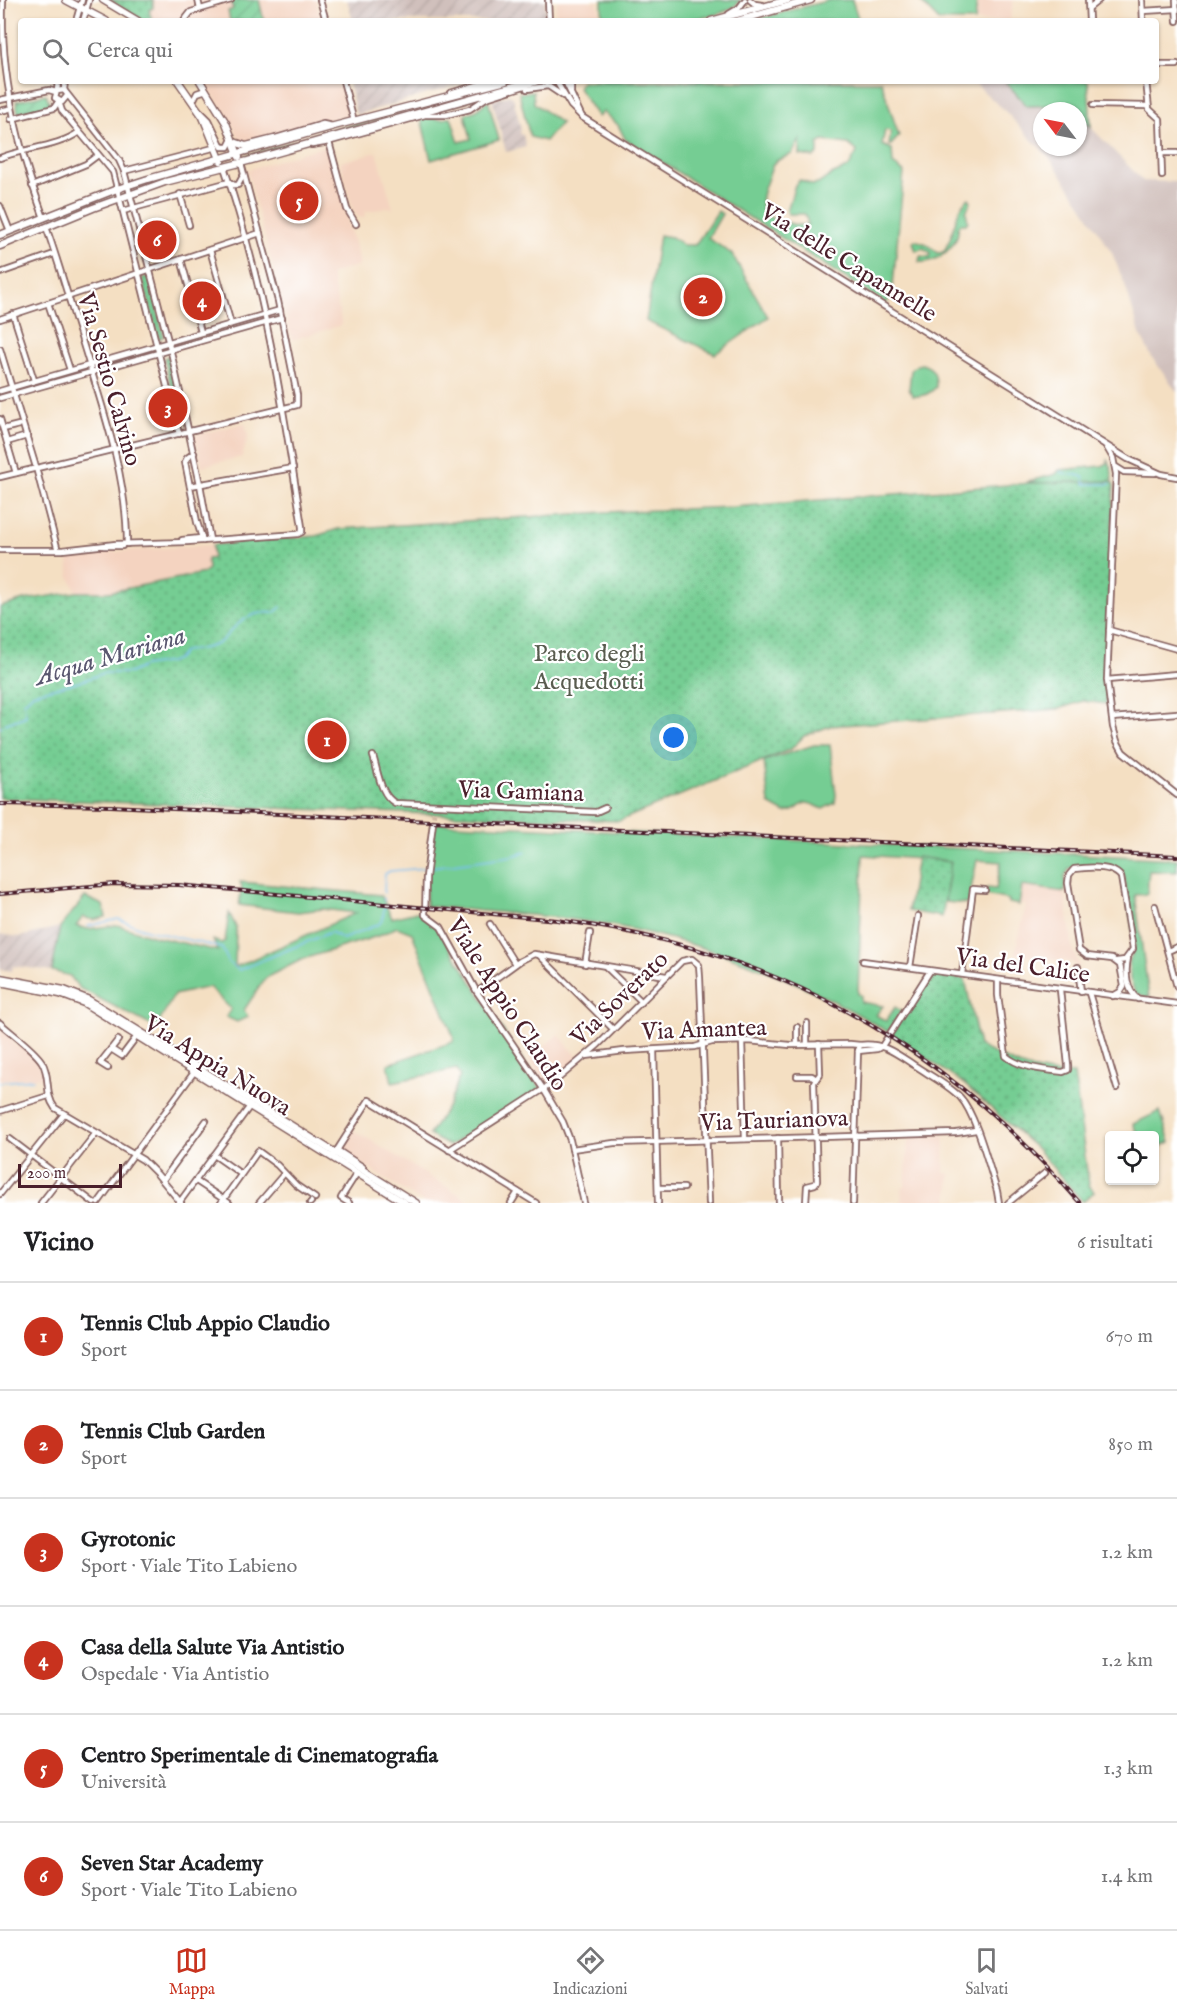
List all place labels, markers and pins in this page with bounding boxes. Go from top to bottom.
pin: 5 [280,178,318,224]
pin: 6 [138,218,176,262]
pin: 2 [684,274,722,320]
pin: 4 [182,278,222,324]
pin: 3 [148,386,188,430]
pin: 1 [308,718,346,762]

